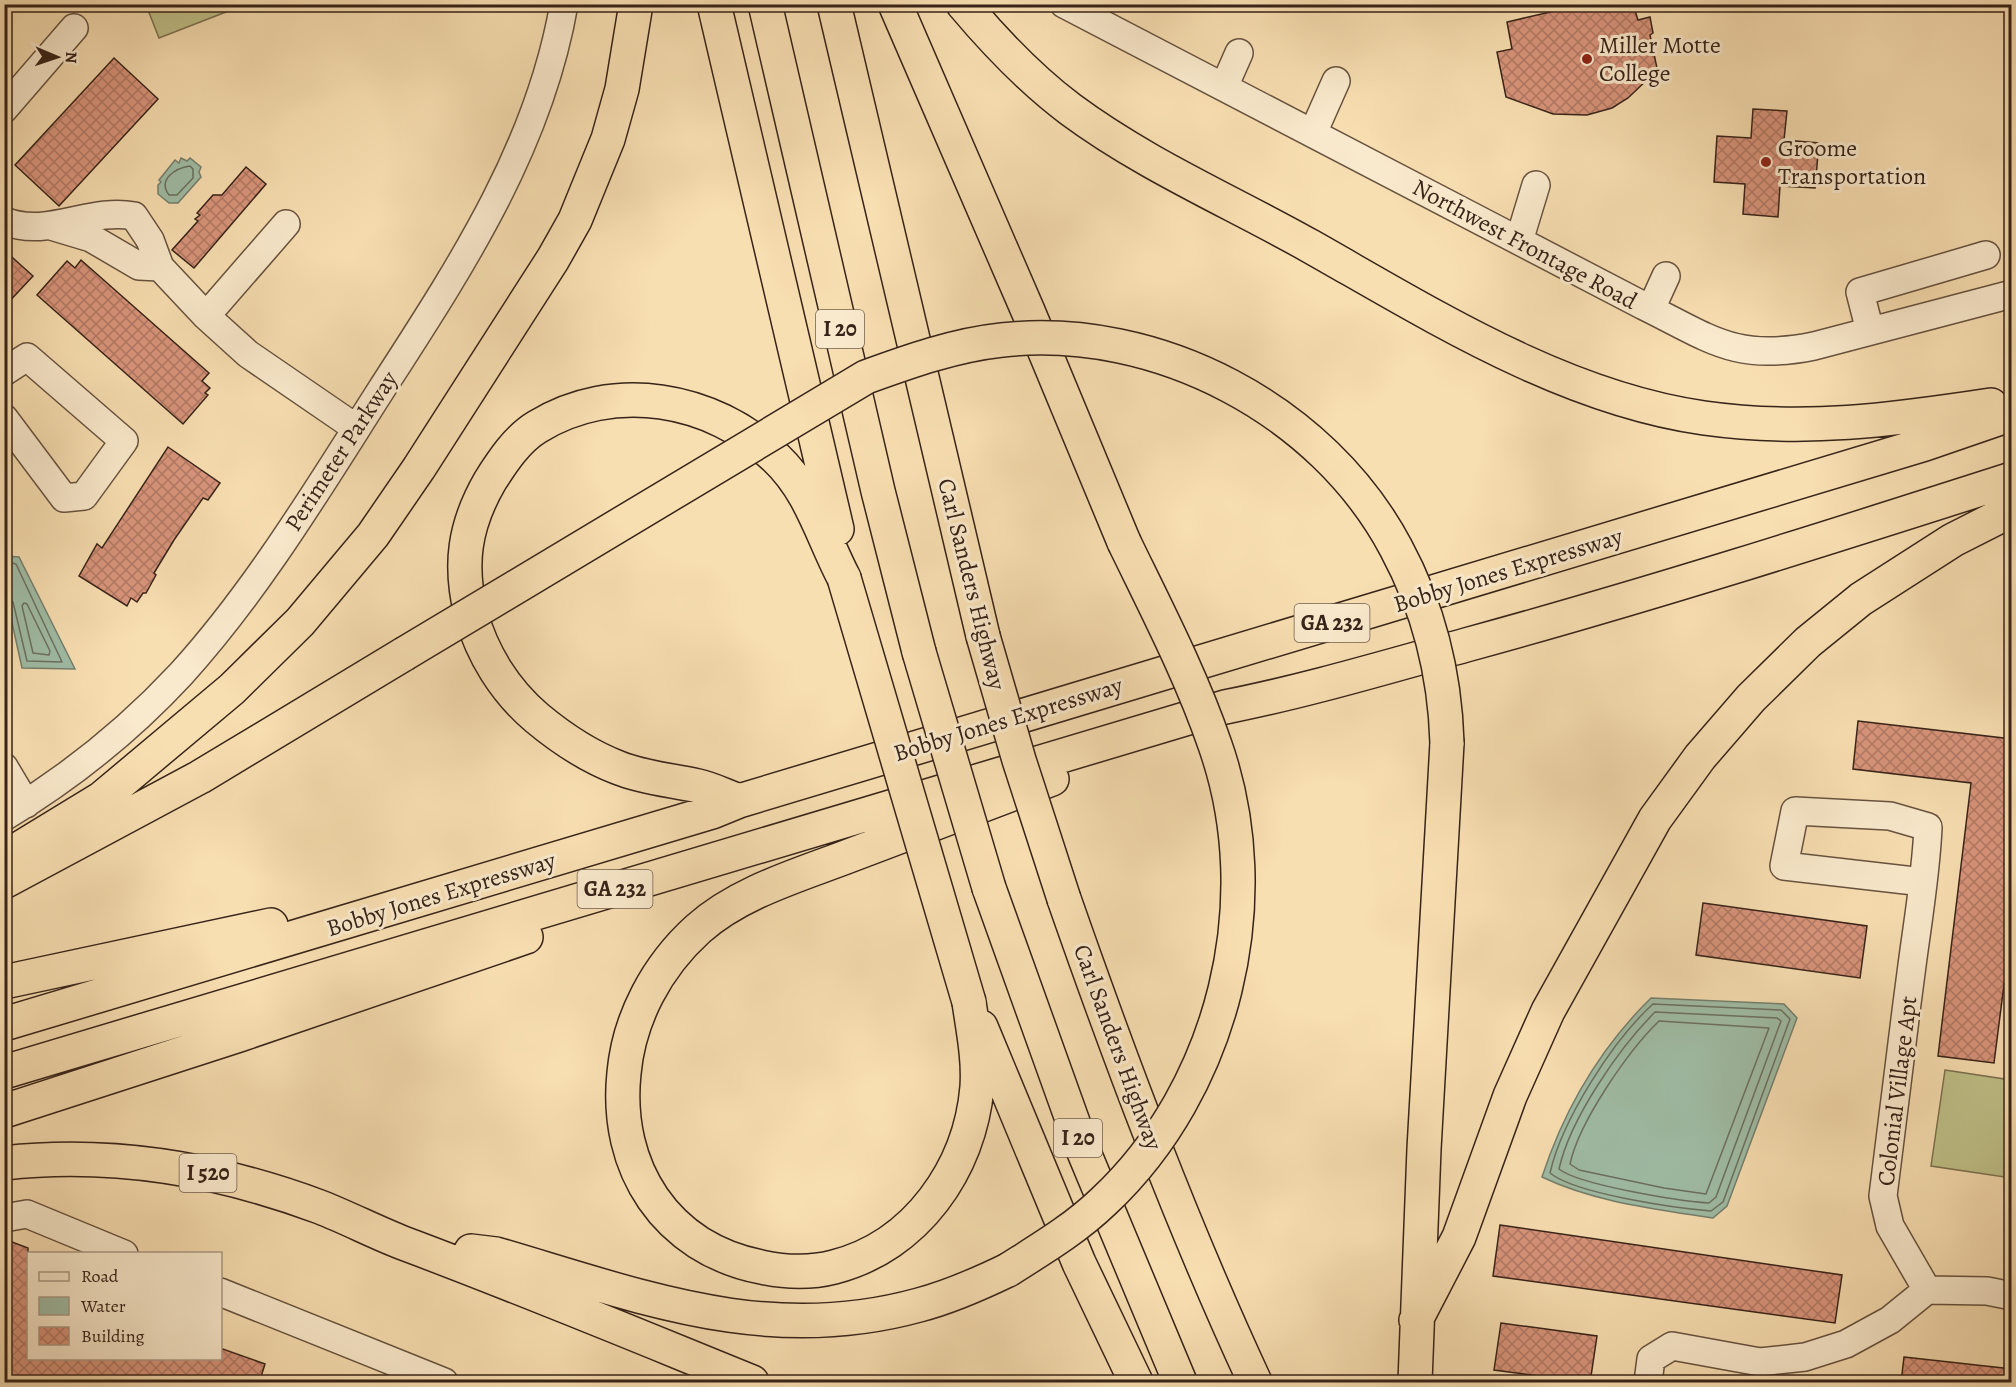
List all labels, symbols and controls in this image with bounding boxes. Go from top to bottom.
north arrow [27,27,87,87]
place label: Miller Motte College [1599,29,1721,89]
text: N [60,51,82,64]
marker: Miller Motte College [1580,52,1594,66]
place label: Groome Transportation [1778,132,1926,192]
marker: Groome Transportation [1759,155,1773,169]
street label: Northwest Frontage Road [1407,171,1643,317]
road number: I 20 [816,310,864,348]
street label: Perimeter Parkway [277,364,405,537]
street label: Carl Sanders Highway [930,475,1014,693]
street label: Bobby Jones Expressway [1390,520,1627,620]
road number: GA 232 [1294,604,1370,642]
street label: Bobby Jones Expressway [890,669,1127,769]
street label: Bobby Jones Expressway [323,844,560,944]
road number: GA 232 [578,870,652,908]
street label: Carl Sanders Highway [1066,940,1170,1155]
street label: Colonial Village Apt [1869,994,1925,1188]
road number: I 20 [1054,1119,1102,1157]
road number: I 520 [180,1154,236,1192]
legend [27,1252,222,1360]
text: Road [81,1264,119,1288]
text: Water [80,1294,126,1318]
text: Building [81,1324,145,1348]

